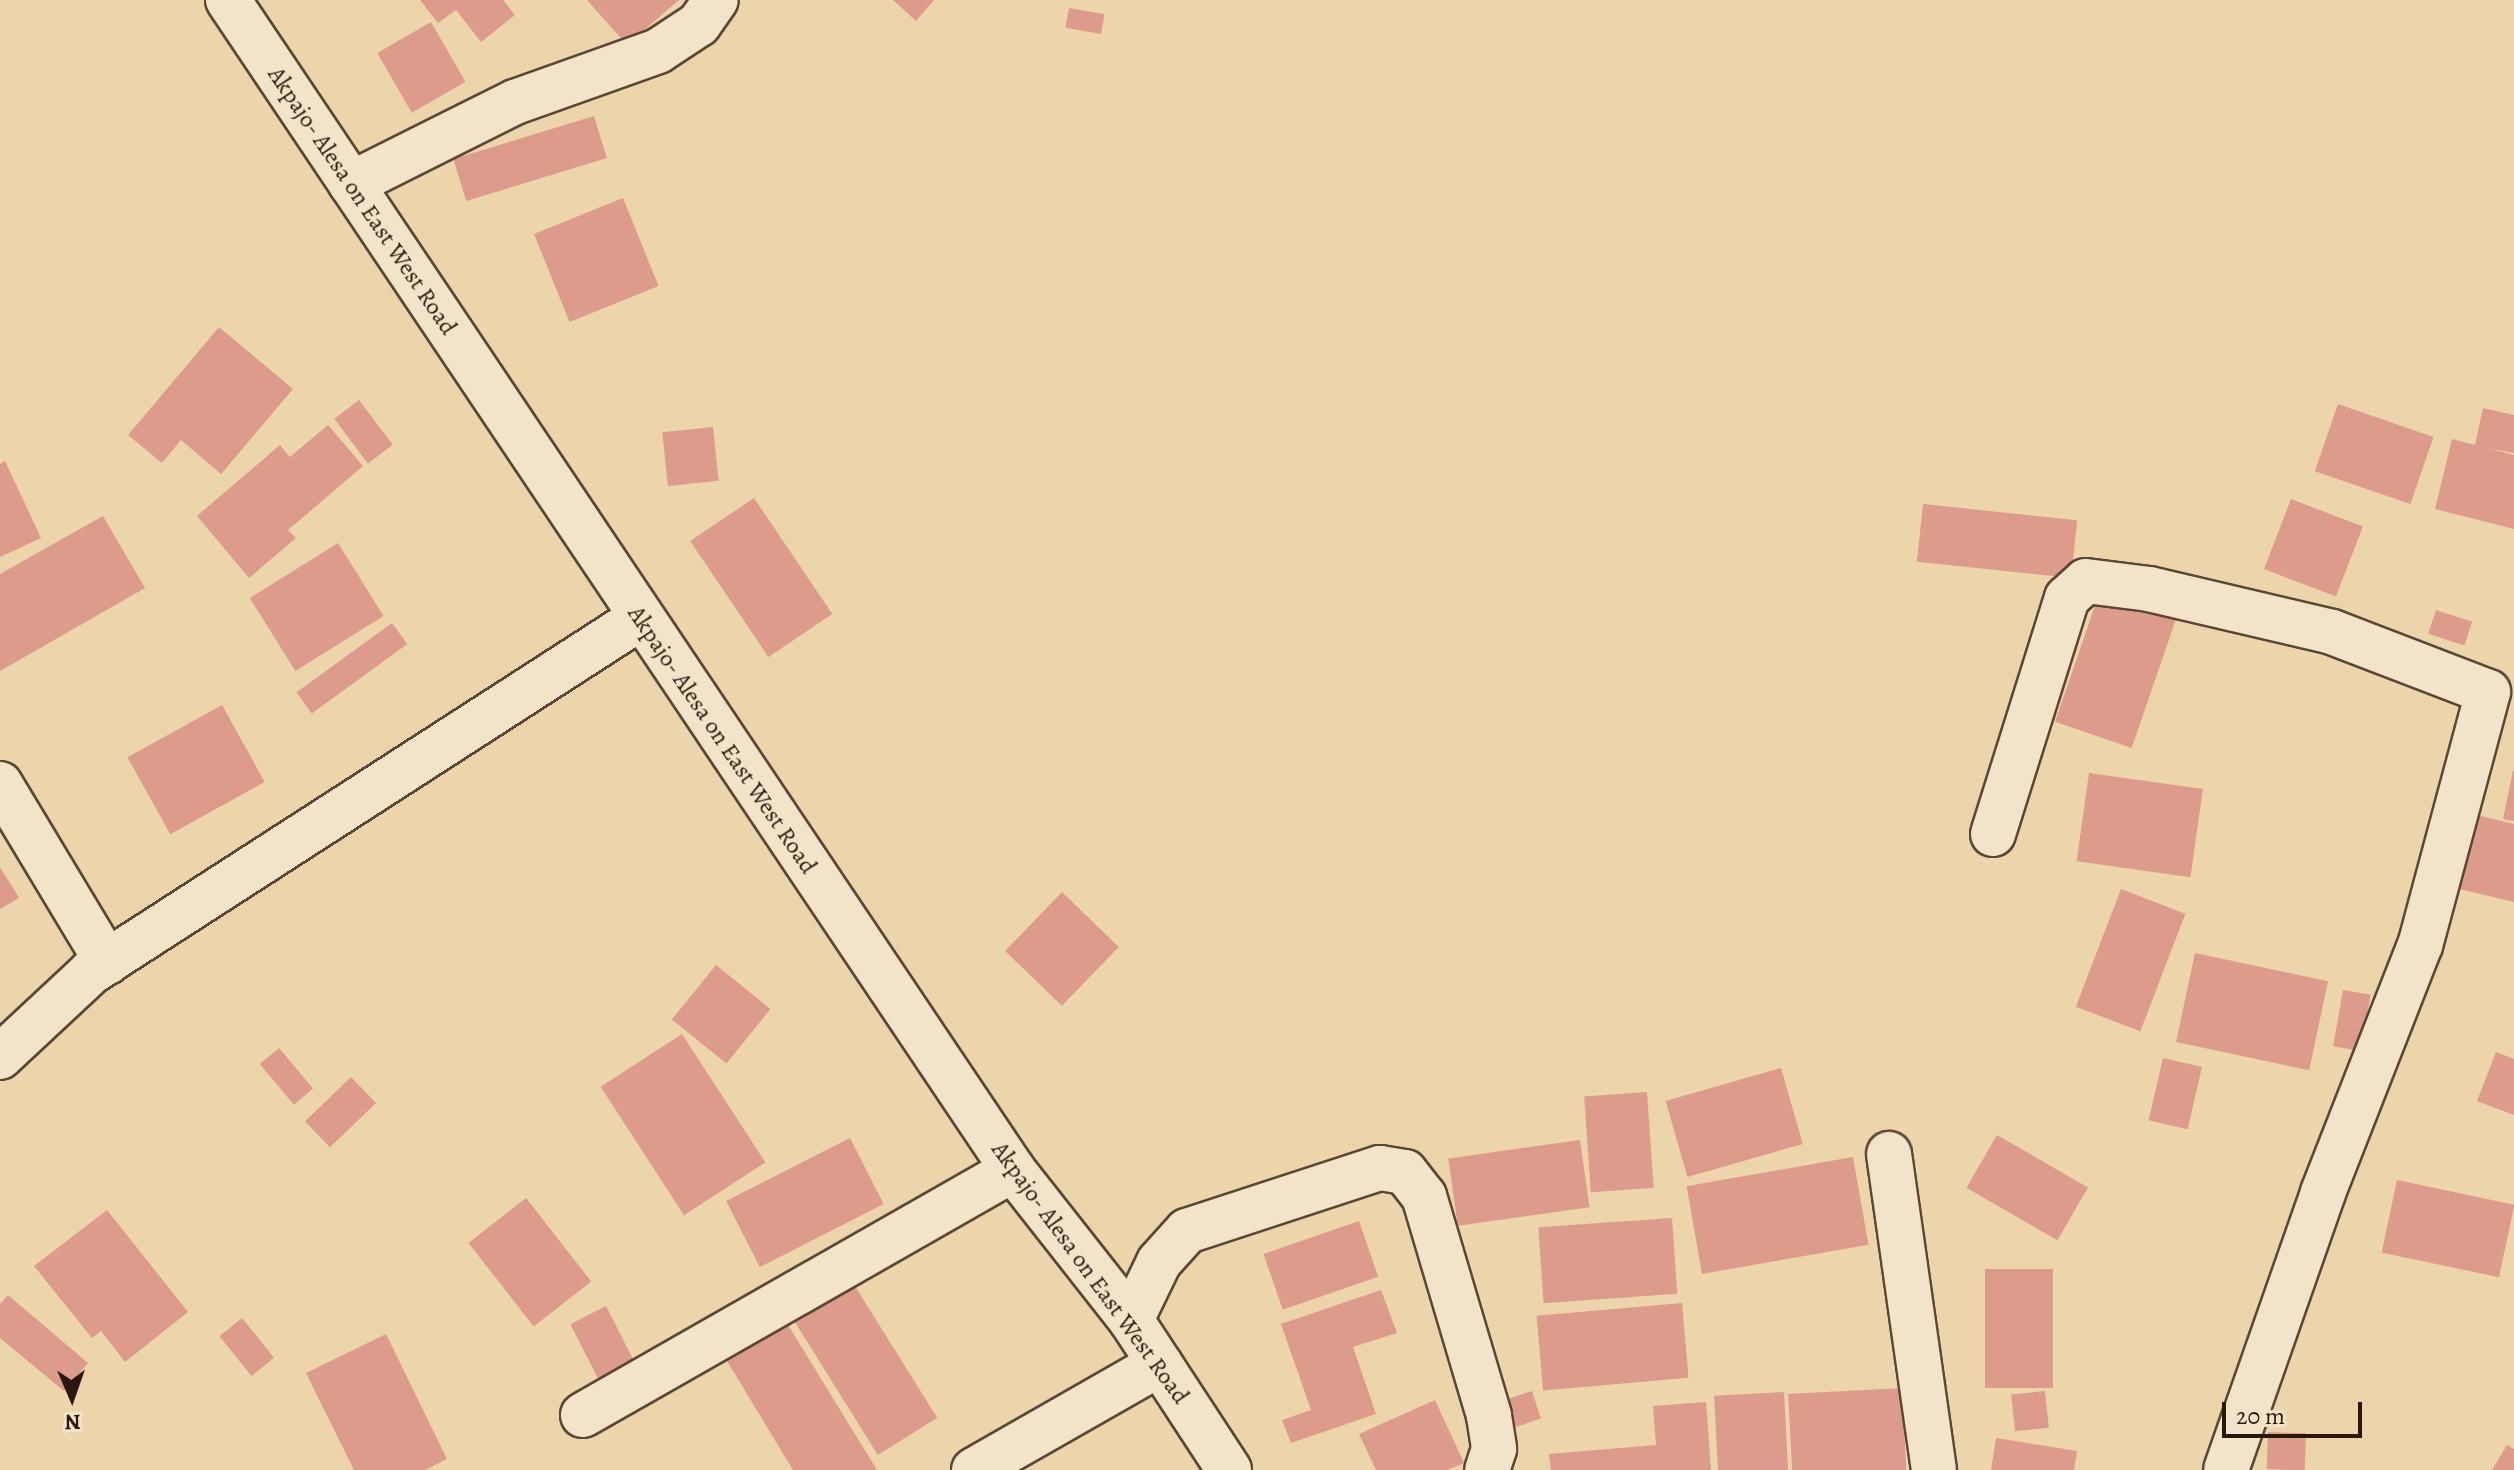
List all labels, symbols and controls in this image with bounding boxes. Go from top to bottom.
street label: Akpajo- Alesa on East West Road [261,61,463,341]
street label: Akpajo- Alesa on East West Road [621,600,823,880]
street label: Akpajo- Alesa on East West Road [985,1136,1195,1410]
north arrow [32,1358,112,1438]
scale bar [2226,1386,2366,1436]
text: 20 m [2236,1400,2285,1432]
text: N [64,1407,81,1437]

